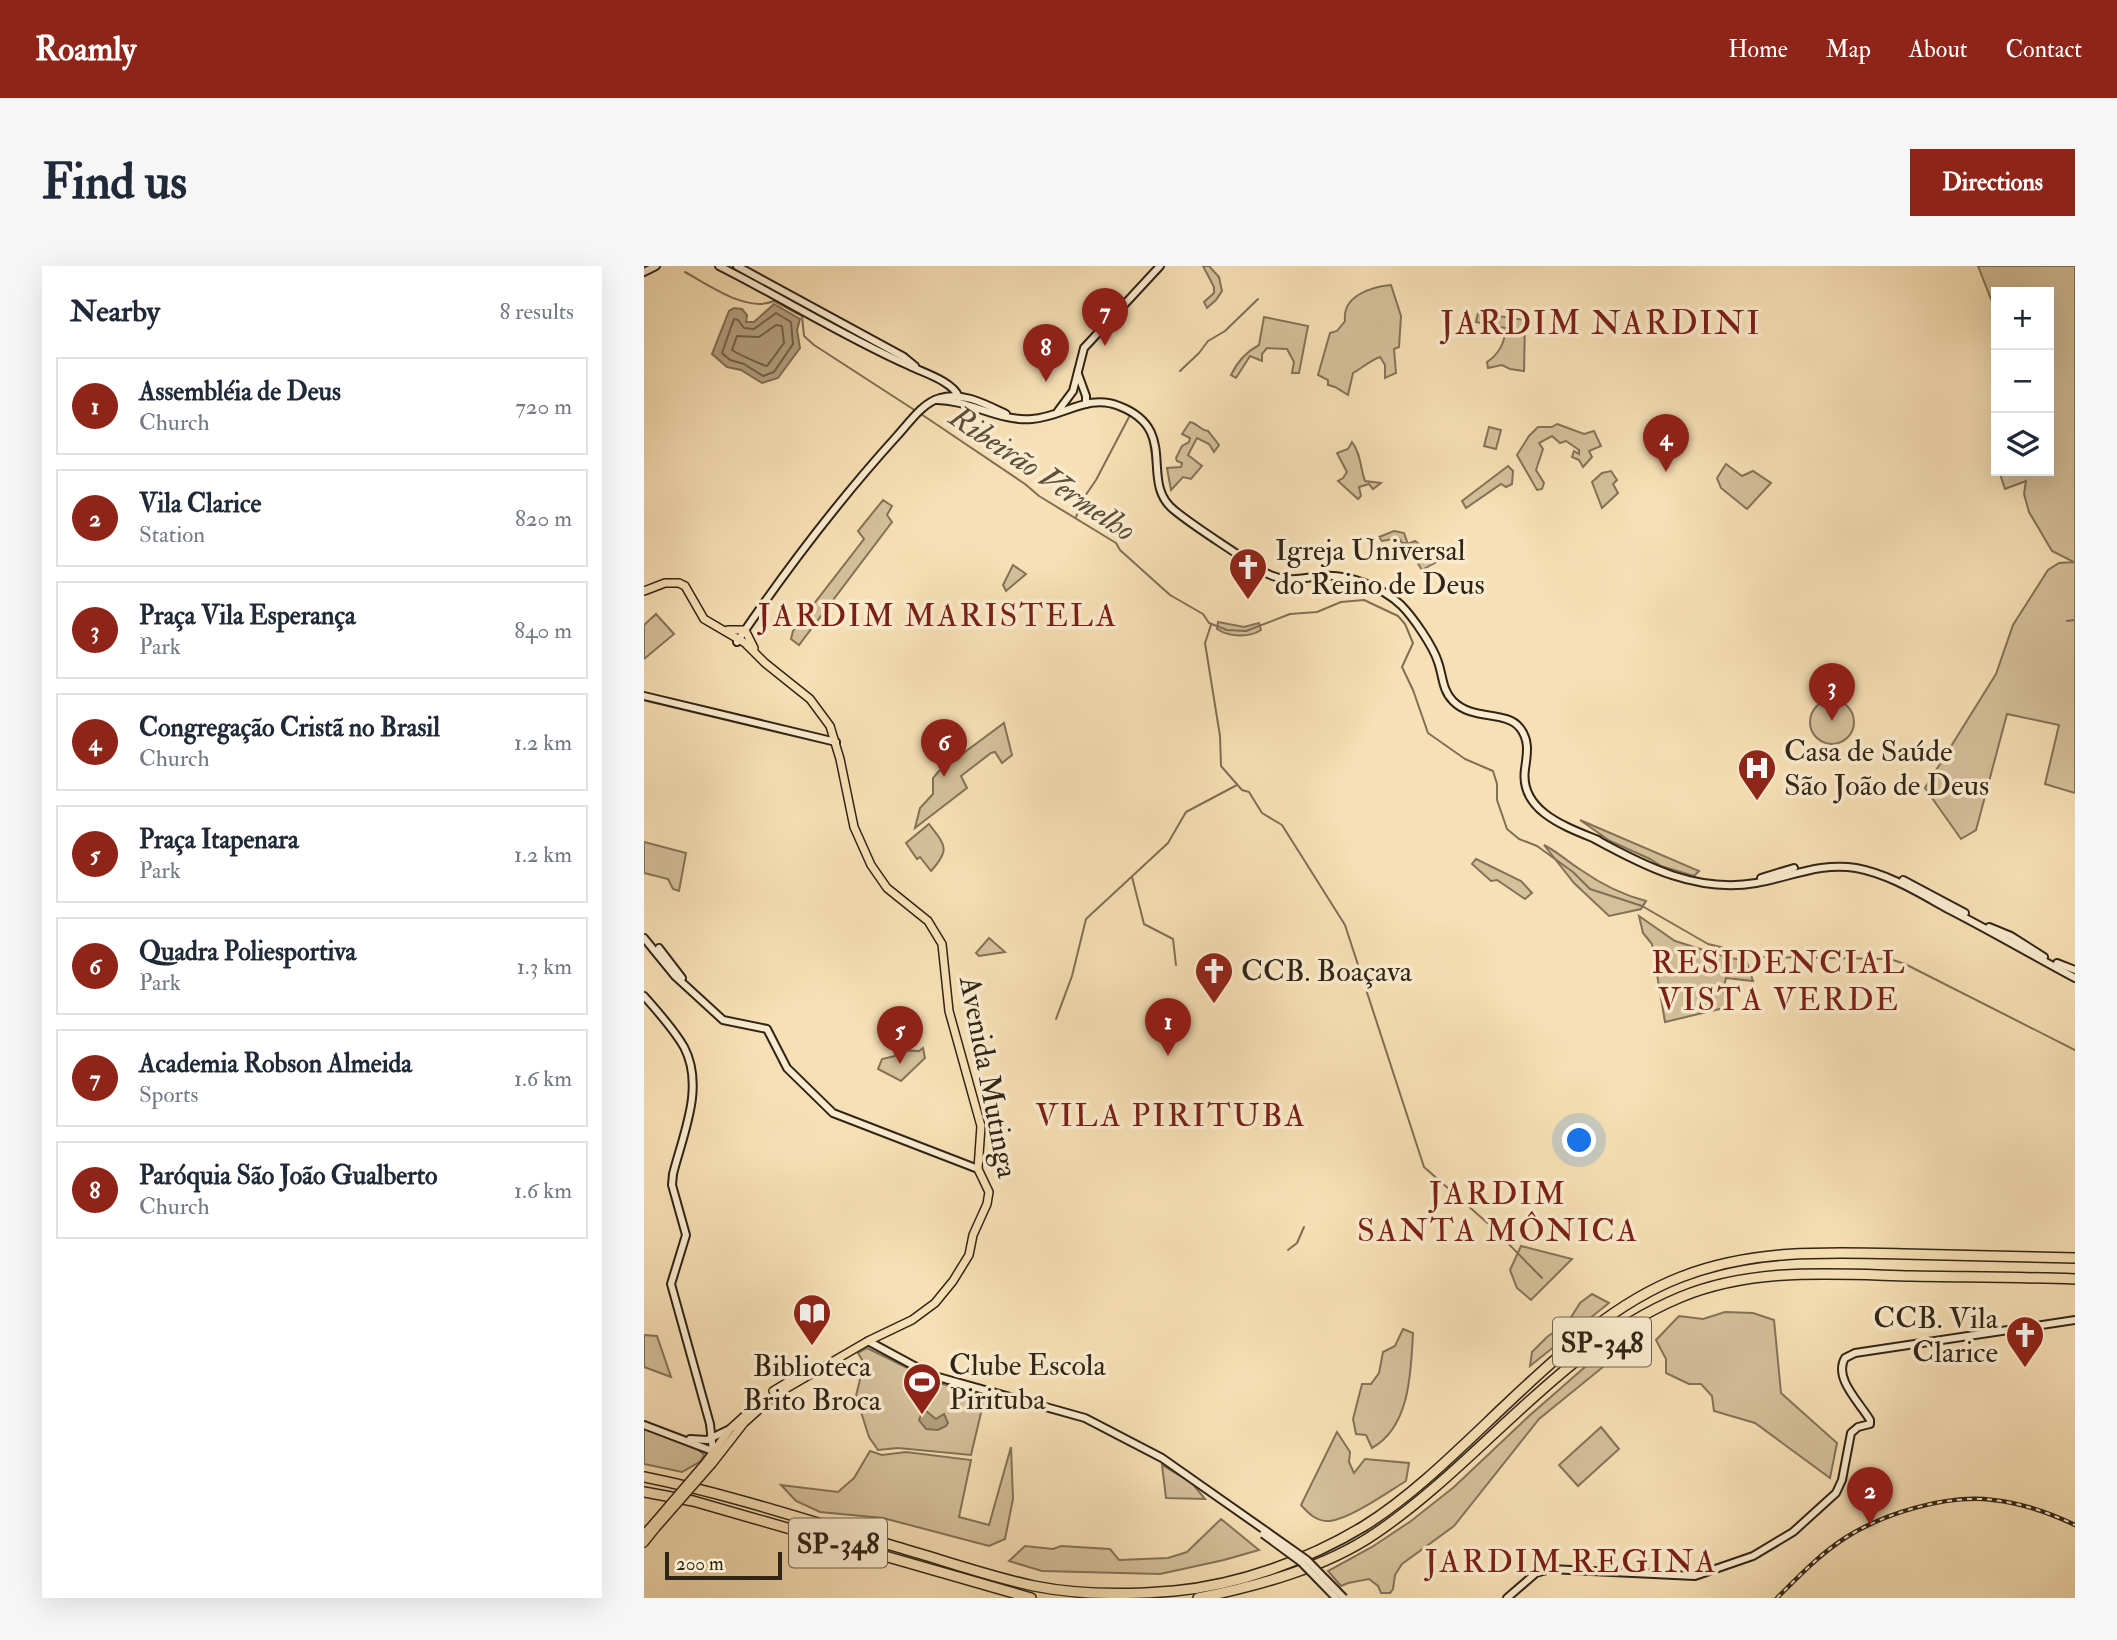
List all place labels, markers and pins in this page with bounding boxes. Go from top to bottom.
pin: 7 [1082,288,1128,346]
pin: 8 [1023,324,1069,382]
pin: 4 [1643,414,1689,472]
place label: Igreja Universal do Reino de Deus [1275,532,1485,603]
church icon: Igreja Universal do Reino de Deus [1227,546,1269,601]
pin: 3 [1809,663,1855,721]
pin: 6 [921,719,967,777]
place label: Casa de Saúde São João de Deus [1784,733,1989,804]
hospital icon: Casa de Saúde São João de Deus [1736,747,1778,802]
church icon: CCB. Boaçava [1193,950,1235,1005]
place label: CCB. Boaçava [1241,953,1413,990]
pin: 1 [1145,998,1191,1056]
pin: 5 [877,1006,923,1064]
library icon: Biblioteca Brito Broca [791,1292,833,1347]
place label: CCB. Vila Clarice [1873,1300,1999,1371]
church icon: CCB. Vila Clarice [2004,1314,2046,1369]
place label: Clube Escola Pirituba [949,1347,1106,1418]
place label: Biblioteca Brito Broca [743,1348,882,1419]
sports icon: Clube Escola Pirituba [901,1361,943,1416]
pin: 2 [1847,1467,1893,1525]

